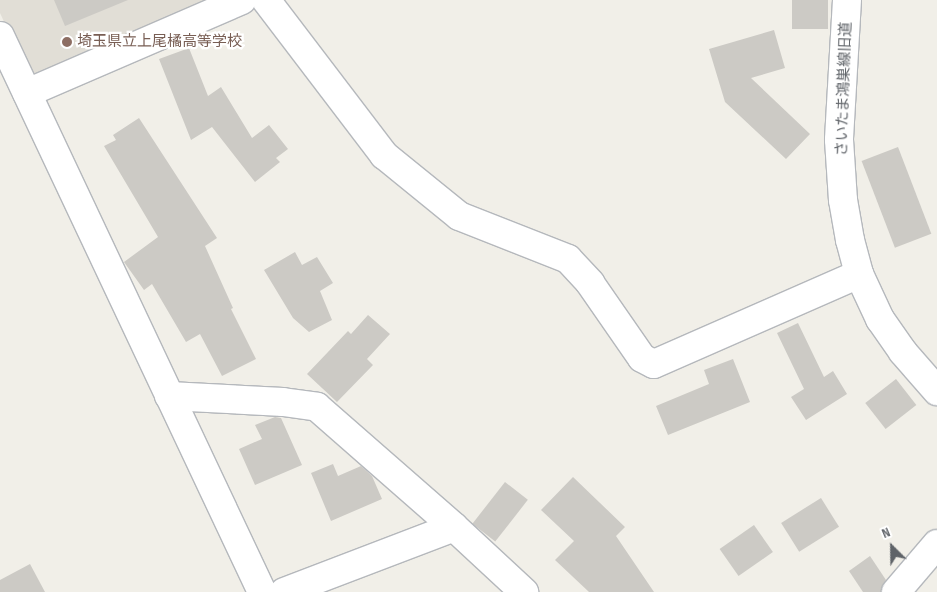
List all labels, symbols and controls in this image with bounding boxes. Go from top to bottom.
street label: さいたま鴻巣線旧道 [833,21,855,157]
place label: 埼玉県立上尾橘高等学校 [77,33,242,51]
marker: 埼玉県立上尾橘高等学校 [61,36,73,48]
north arrow [867,522,917,572]
text: N [879,523,893,542]

